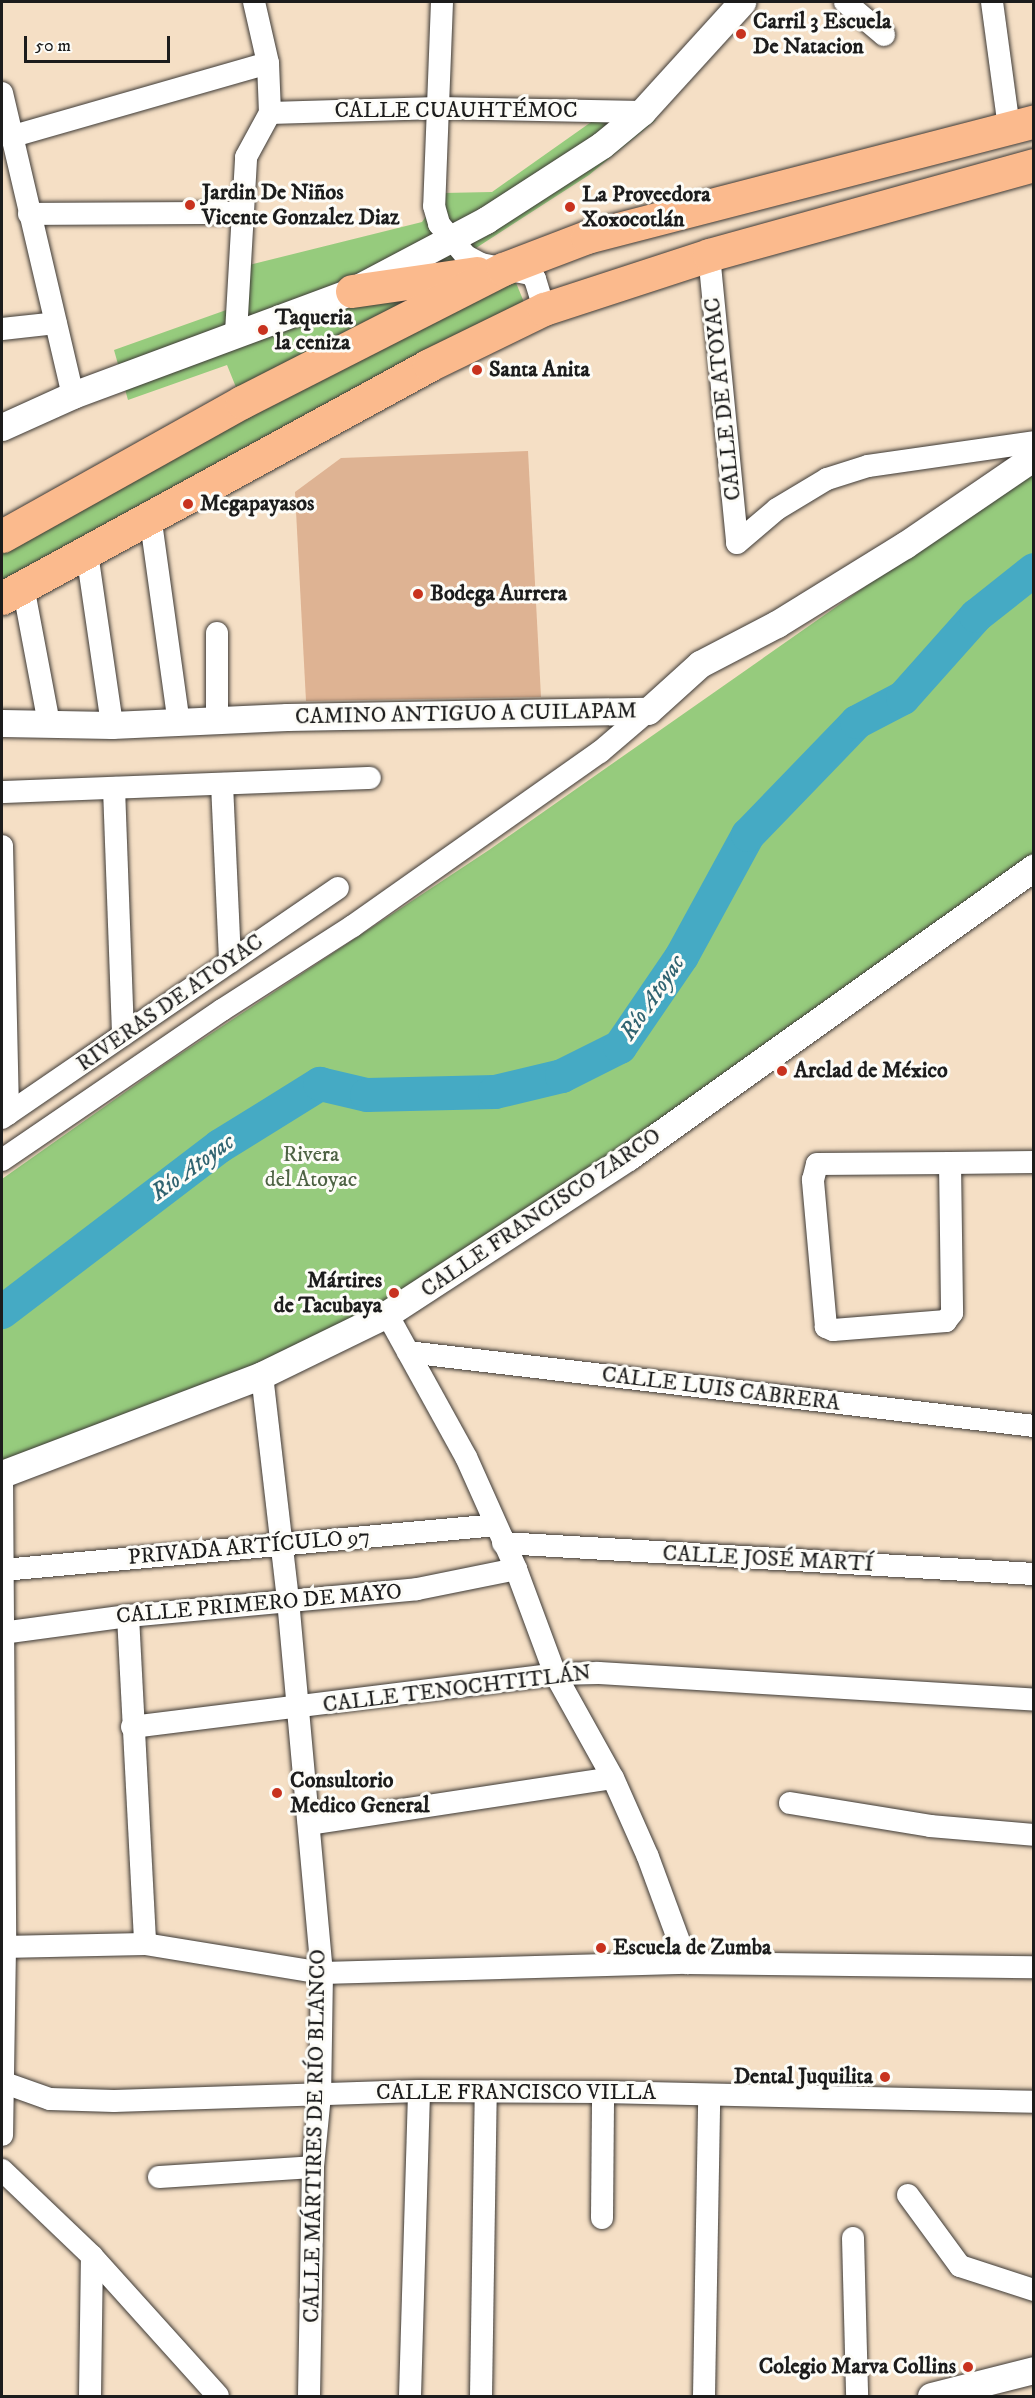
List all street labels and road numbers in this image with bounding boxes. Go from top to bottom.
street label: CALLE CUAUHTÉMOC [334,98,578,124]
street label: CALLE DE ATOYAC [699,296,747,502]
street label: CAMINO ANTIGUO A CUILAPAM [295,698,637,730]
street label: RIVERAS DE ATOYAC [72,929,268,1077]
street label: CALLE FRANCISCO ZARCO [416,1123,666,1303]
street label: CALLE LUIS CABRERA [600,1361,842,1417]
street label: PRIVADA ARTÍCULO 97 [127,1523,371,1571]
street label: CALLE JOSÉ MARTÍ [662,1540,874,1578]
street label: CALLE PRIMERO DE MAYO [115,1578,403,1630]
street label: CALLE TENOCHTITLÁN [321,1659,593,1719]
street label: CALLE MÁRTIRES DE RÍO BLANCO [299,1949,331,2323]
street label: CALLE FRANCISCO VILLA [376,2080,656,2106]

